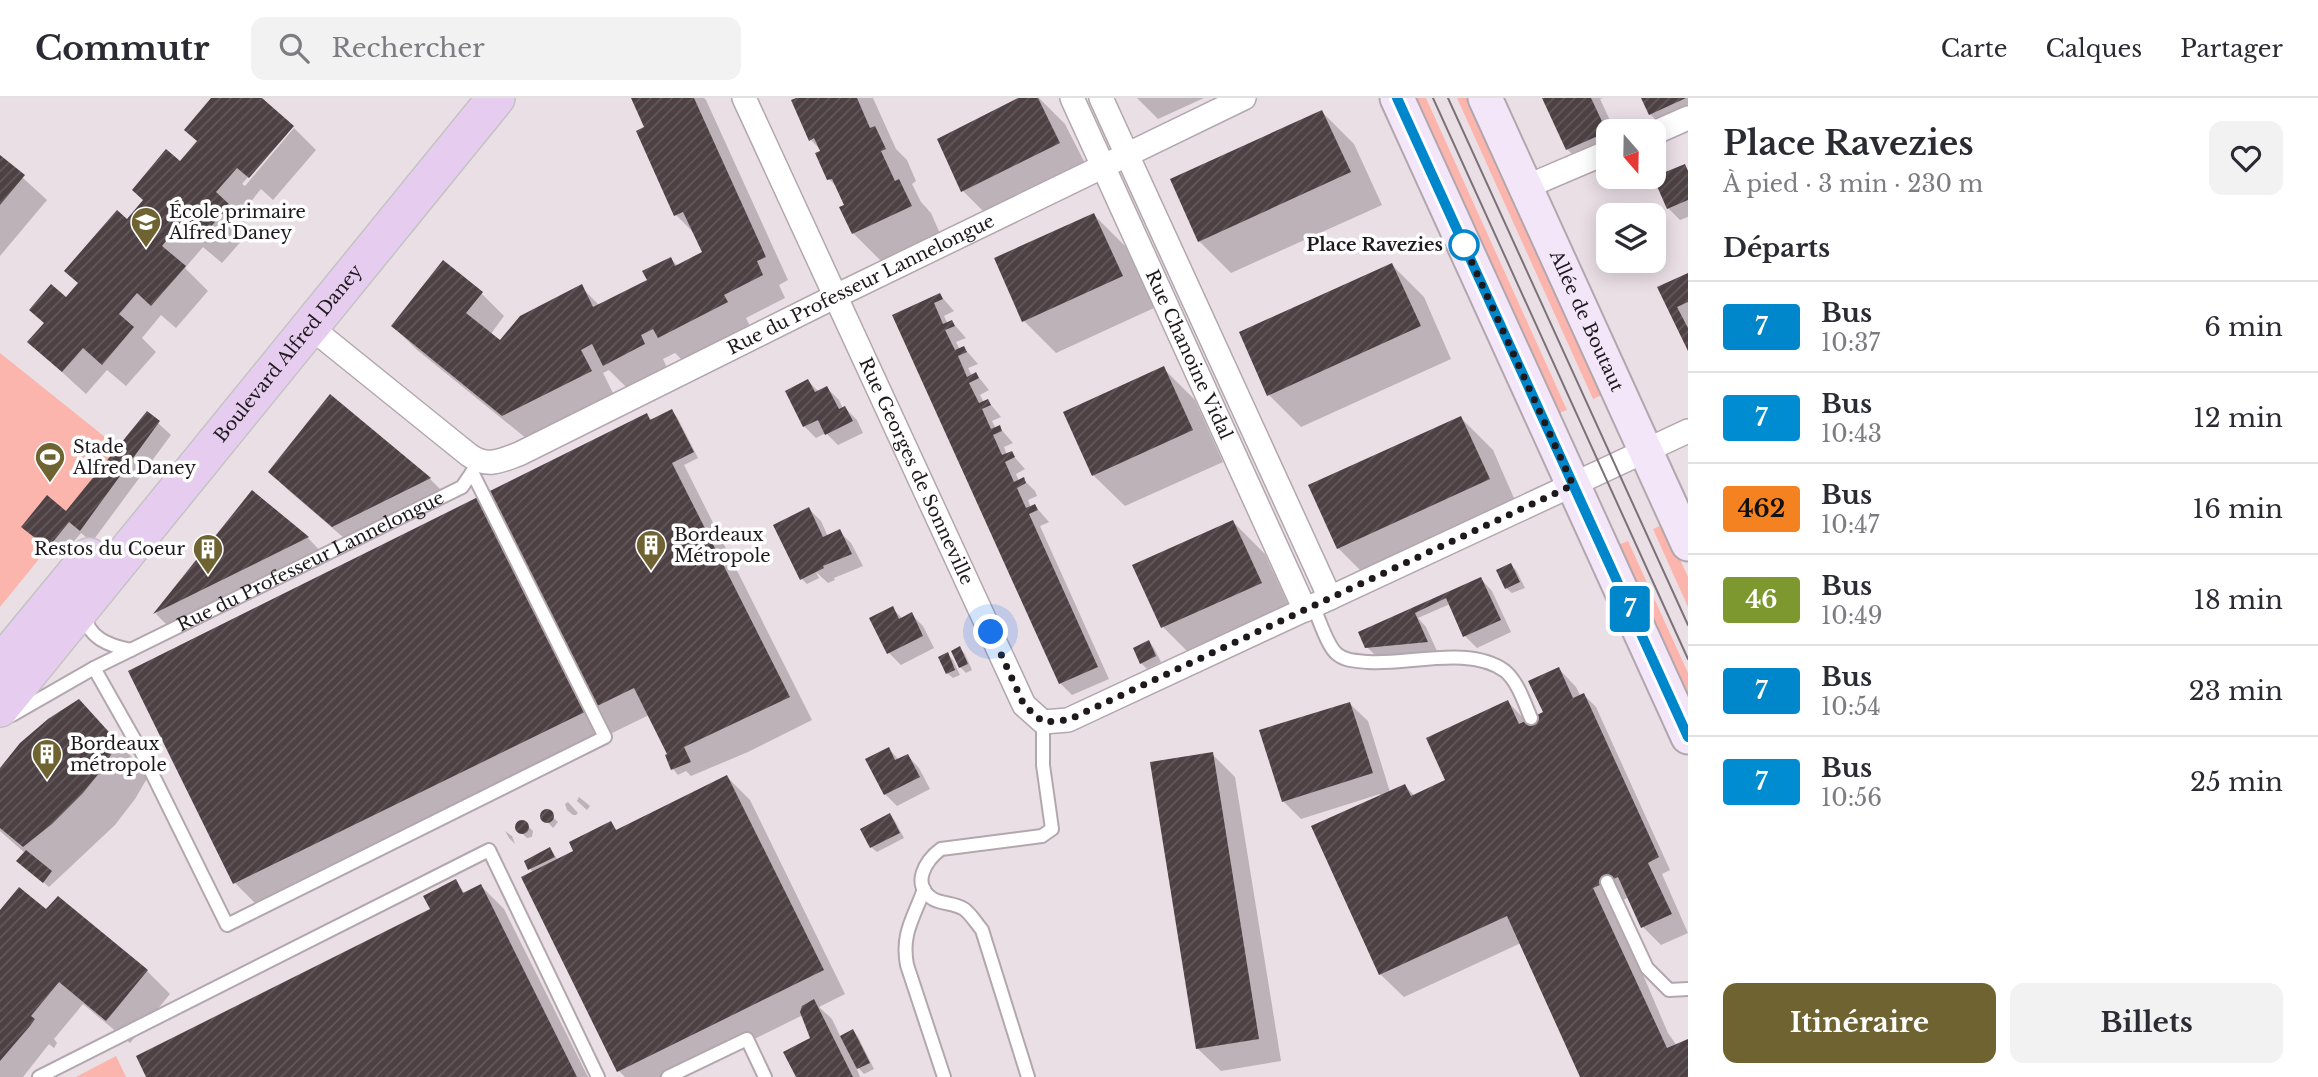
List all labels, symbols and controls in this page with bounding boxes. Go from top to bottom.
search box [251,17,741,80]
text: Commutr [35,28,209,69]
icon: search [275,29,313,67]
text: Rechercher [331,32,485,64]
text: Carte [1941,34,2007,63]
text: Calques [2045,34,2142,63]
text: Partager [2180,34,2283,63]
north arrow [1596,119,1666,189]
map controls [1596,119,1666,273]
button: heart [2209,121,2283,195]
text: Place Ravezies [1723,123,1974,164]
text: À pied · 3 min · 230 m [1723,170,1983,198]
place label: École primaire Alfred Daney [168,200,306,244]
button: layers [1596,203,1666,273]
school or university icon: École primaire Alfred Daney [129,205,163,249]
street label: Rue du Professeur Lannelongue [724,210,998,359]
marker: Place Ravezies [1449,230,1479,260]
text: Départs [1723,232,1830,264]
place label: Place Ravezies [1306,234,1443,256]
street label: Allée de Boutaut [1544,246,1628,395]
street label: Boulevard Alfred Daney [210,260,367,447]
street label: Rue Chanoine Vidal [1141,266,1237,443]
text: Bus [1821,297,1872,329]
text: 6 min [2204,311,2283,343]
text: 7 [1755,312,1768,341]
text: 10:37 [1821,329,1880,357]
street label: Rue Georges de Sonneville [854,354,978,588]
text: Bus [1821,388,1872,420]
text: 12 min [2193,402,2283,434]
text: 7 [1755,403,1768,432]
text: 10:43 [1821,420,1882,448]
place label: Stade Alfred Daney [72,436,196,479]
sports icon: Stade Alfred Daney [33,440,67,484]
text: Bus [1821,479,1872,511]
street label: Rue du Professeur Lannelongue [174,487,448,636]
text: 16 min [2193,493,2283,525]
text: 462 [1738,494,1785,523]
text: 10:47 [1821,511,1879,539]
place label: Bordeaux Métropole [674,524,771,567]
building icon: Bordeaux Métropole [634,528,668,572]
building icon: Restos du Coeur [191,532,225,576]
place label: Restos du Coeur [34,538,185,560]
text: Bus [1821,570,1872,602]
text: 18 min [2194,584,2283,616]
text: 46 [1745,585,1778,614]
line badge: 7 [1607,586,1653,632]
text: 7 [1624,594,1636,623]
text: 10:49 [1821,602,1882,630]
your location [973,614,1008,649]
text: Bus [1821,661,1872,693]
text: 23 min [2189,675,2283,707]
text: 7 [1755,676,1768,705]
text: 10:54 [1821,693,1881,721]
place label: Bordeaux métropole [70,733,167,776]
building icon: Bordeaux métropole [30,737,64,781]
text: Bus [1821,752,1872,784]
text: 25 min [2190,766,2283,798]
text: 7 [1755,767,1768,796]
text: 10:56 [1821,784,1882,812]
button: Itinéraire [1723,983,1996,1063]
button: Billets [2010,983,2283,1063]

